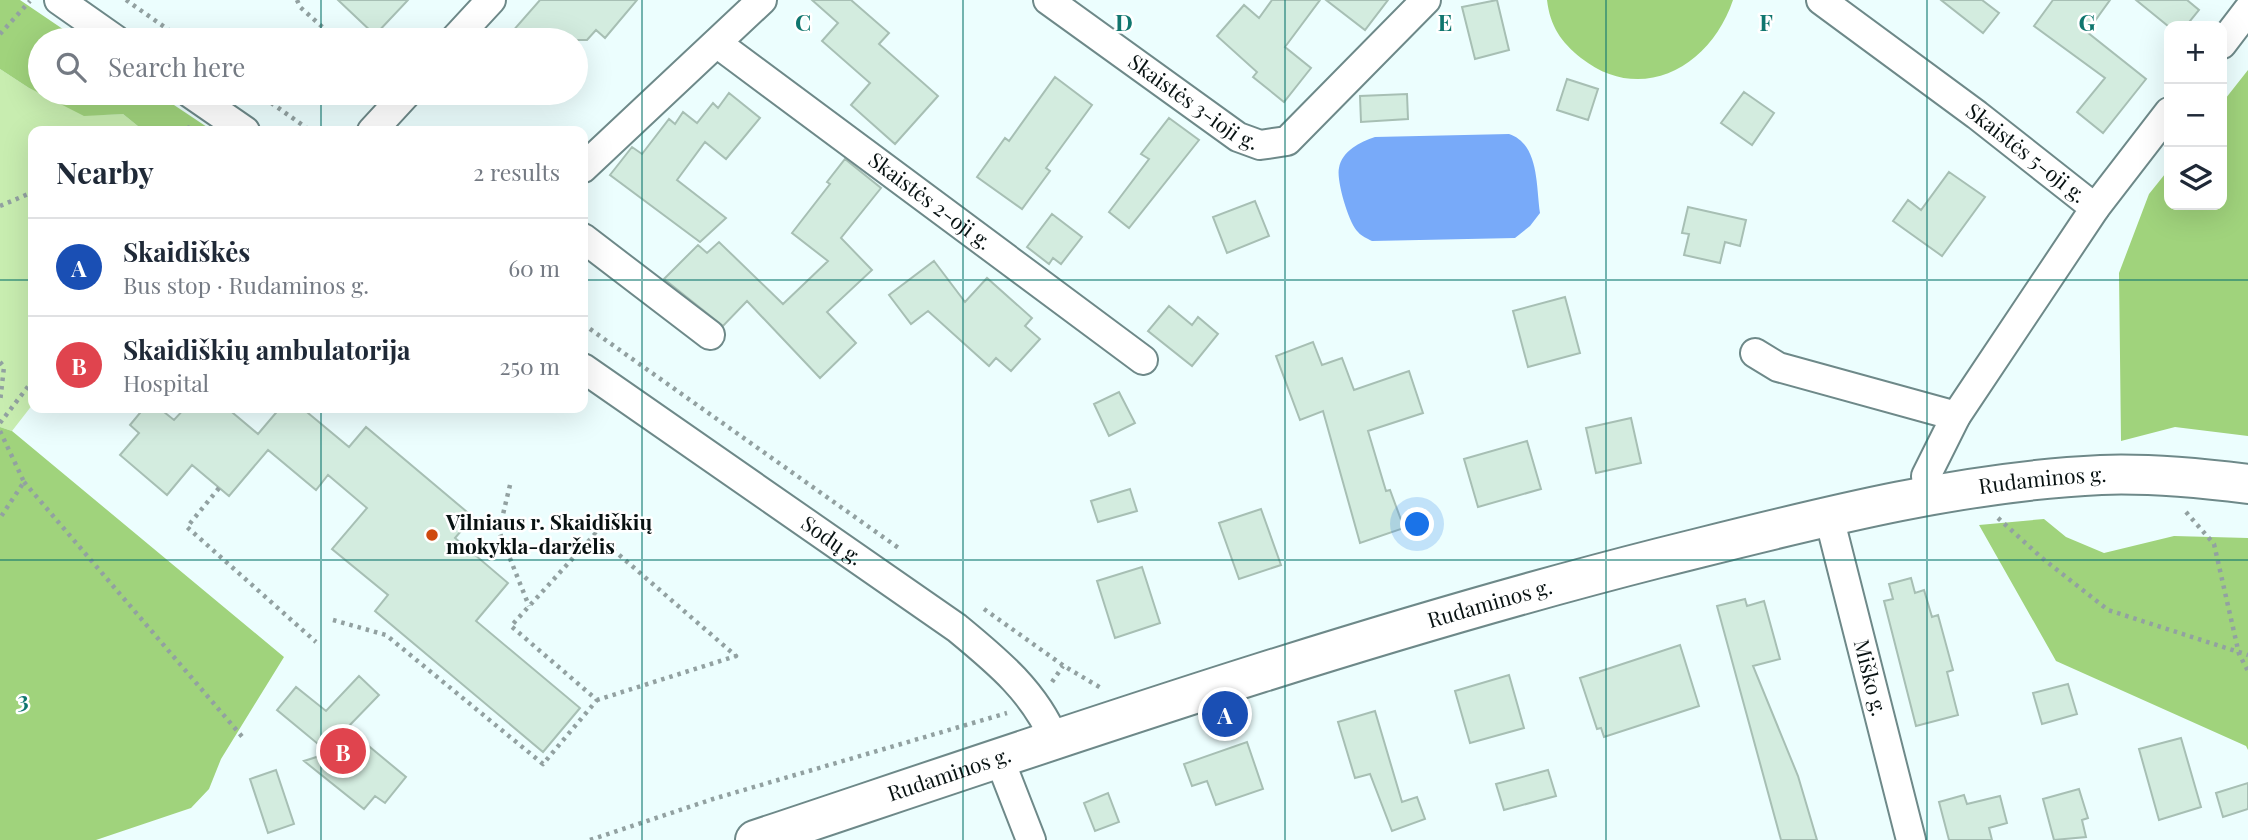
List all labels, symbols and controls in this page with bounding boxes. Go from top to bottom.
text: C [795,6,811,37]
text: D [1115,6,1133,37]
text: E [1438,6,1452,37]
text: F [1759,6,1773,37]
text: G [2079,6,2096,37]
map controls [2164,21,2227,210]
button: + [2164,21,2227,84]
search box [28,28,588,105]
street label: Skaistės 3-ioji g. [1124,47,1262,155]
icon: search [52,48,90,86]
text: Search here [108,49,245,84]
button: − [2164,84,2227,147]
street label: Skaistės 5-oji g. [1961,96,2093,208]
street label: Skaistės 2-oji g. [864,145,998,255]
button: layers [2164,147,2227,210]
text: Nearby [56,152,154,192]
text: 2 results [473,156,560,187]
text: Skaidiškės [123,234,250,269]
text: A [71,252,87,283]
text: 60 m [508,252,560,283]
text: Bus stop · Rudaminos g. [123,269,369,300]
text: Skaidiškių ambulatorija [123,332,411,367]
text: B [71,350,87,381]
text: 250 m [499,350,560,381]
text: Hospital [123,367,209,398]
street label: Rudaminos g. [1976,459,2107,499]
place label: Vilniaus r. Skaidiškių mokykla-darželis [445,507,652,559]
your location [1400,507,1434,541]
street label: Sodų g. [797,508,869,570]
marker: Vilniaus r. Skaidiškių mokykla-darželis [424,527,440,543]
street label: Rudaminos g. [1424,571,1555,633]
street label: Miško g. [1849,636,1895,719]
text: 3 [17,683,29,714]
pin: A [1202,688,1248,740]
pin: B [320,725,366,777]
street label: Rudaminos g. [883,739,1014,807]

